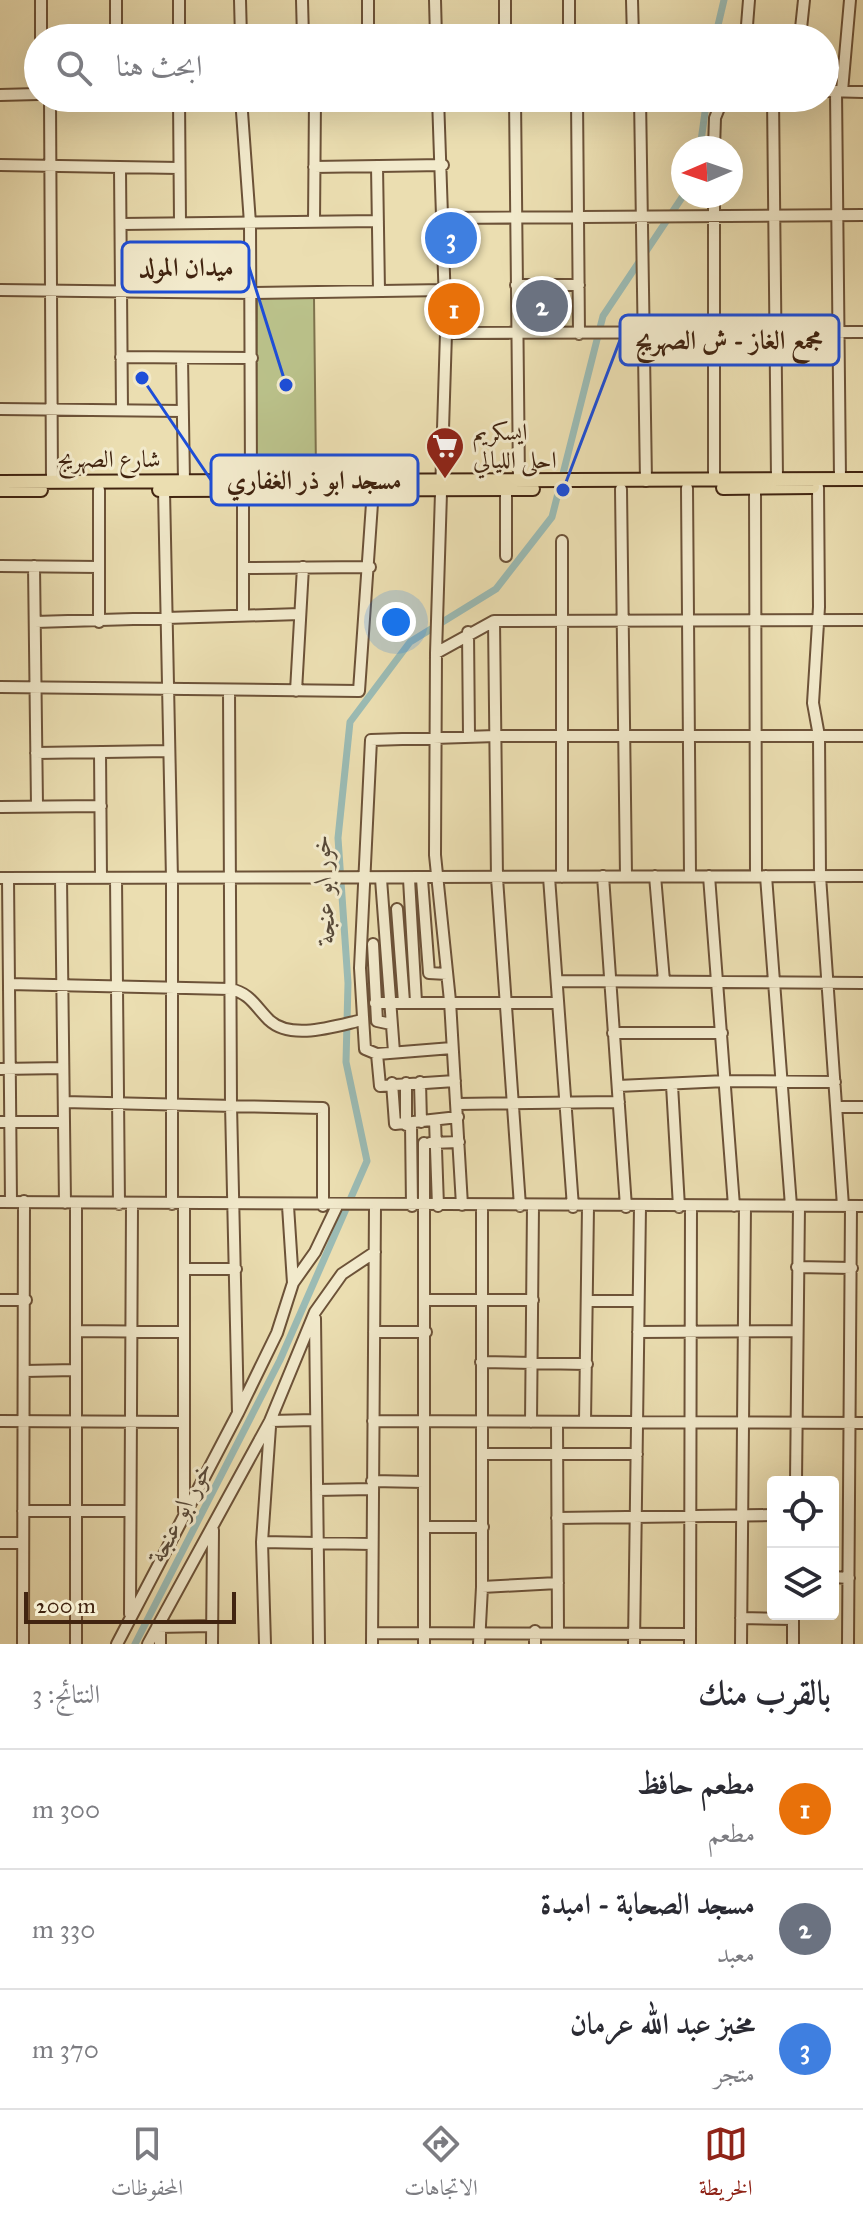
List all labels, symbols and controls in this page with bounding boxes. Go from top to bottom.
search box [24,24,839,112]
icon: search [52,46,96,90]
text: ابحث هنا [116,48,202,84]
north arrow [671,136,743,208]
pin: 3 [425,208,477,268]
callout: ميدان المولد [122,242,249,292]
text: ميدان المولد [138,251,234,284]
pin: 2 [516,276,568,336]
pin: 1 [428,279,480,339]
callout: مجمع الغاز - ش الصهريج [620,315,839,365]
text: مجمع الغاز - ش الصهريج [635,324,823,364]
place label: ايسكريم احلى الليالي [473,417,557,479]
supermarket icon: ايسكريم احلى الليالي [424,425,466,480]
street label: شارع الصهريج [57,444,161,479]
callout: مسجد ابو ذر الغفاري [211,455,418,505]
text: مسجد ابو ذر الغفاري [226,464,402,502]
your location [376,602,416,642]
water label: خور ابو عنجة [304,833,343,947]
water label: خور ابو عنجة [140,1455,220,1569]
map controls [767,1476,839,1620]
button: locate [767,1476,839,1548]
button: layers [767,1548,839,1620]
scale bar [24,1588,236,1624]
text: 200 m [36,1592,96,1619]
text: بالقرب منك [698,1672,831,1713]
text: النتائج: 3 [32,1678,100,1710]
text: مطعم حافظ [637,1766,755,1802]
text: 300 m [32,1793,100,1825]
text: 1 [800,1793,810,1825]
text: مطعم [707,1817,755,1849]
text: مسجد الصحابة - امبدة [540,1886,755,1922]
text: 330 m [32,1913,95,1945]
text: 2 [799,1913,811,1945]
text: معبد [717,1937,755,1969]
text: مخبز عبد الله عرمان [570,2006,755,2042]
text: 370 m [32,2033,99,2065]
text: 3 [800,2033,810,2065]
text: متجر [714,2057,755,2089]
tab: المحفوظات [111,2122,183,2209]
tab: الاتجاهات [404,2122,478,2209]
tab: الخريطة [699,2122,752,2209]

